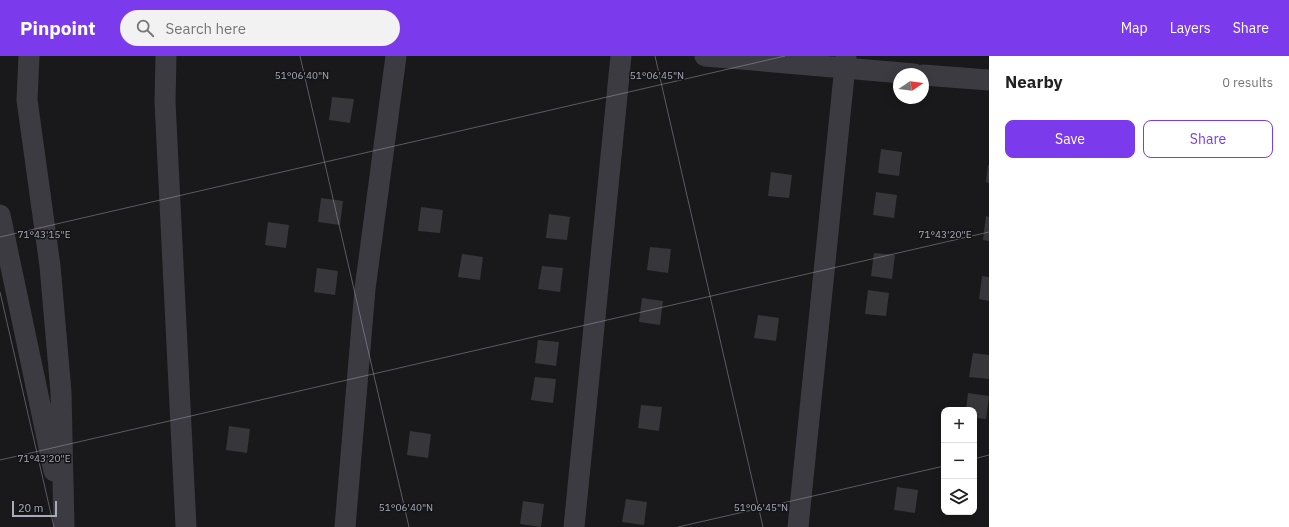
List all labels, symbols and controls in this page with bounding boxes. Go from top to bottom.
search box [120,10,400,46]
text: Pinpoint [20,16,96,40]
icon: search [134,17,156,39]
text: Search here [166,19,246,38]
text: Map [1121,19,1148,37]
text: Layers [1170,19,1211,37]
text: Share [1233,19,1269,37]
north arrow [893,68,929,104]
text: 51°06'40"N [275,69,329,82]
text: 51°06'45"N [630,69,684,82]
text: Nearby [1005,71,1063,93]
text: 0 results [1222,74,1273,91]
button: Save [1005,120,1135,158]
button: Share [1143,120,1273,158]
text: 71°43'15"E [17,228,71,241]
text: 71°43'20"E [918,228,972,241]
map controls [941,407,977,515]
button: + [941,407,977,443]
button: − [941,443,977,479]
text: 71°43'20"E [17,452,71,465]
button: layers [941,479,977,515]
scale bar [12,499,57,518]
text: 20 m [18,501,43,515]
text: 51°06'40"N [379,501,433,514]
text: 51°06'45"N [734,501,788,514]

